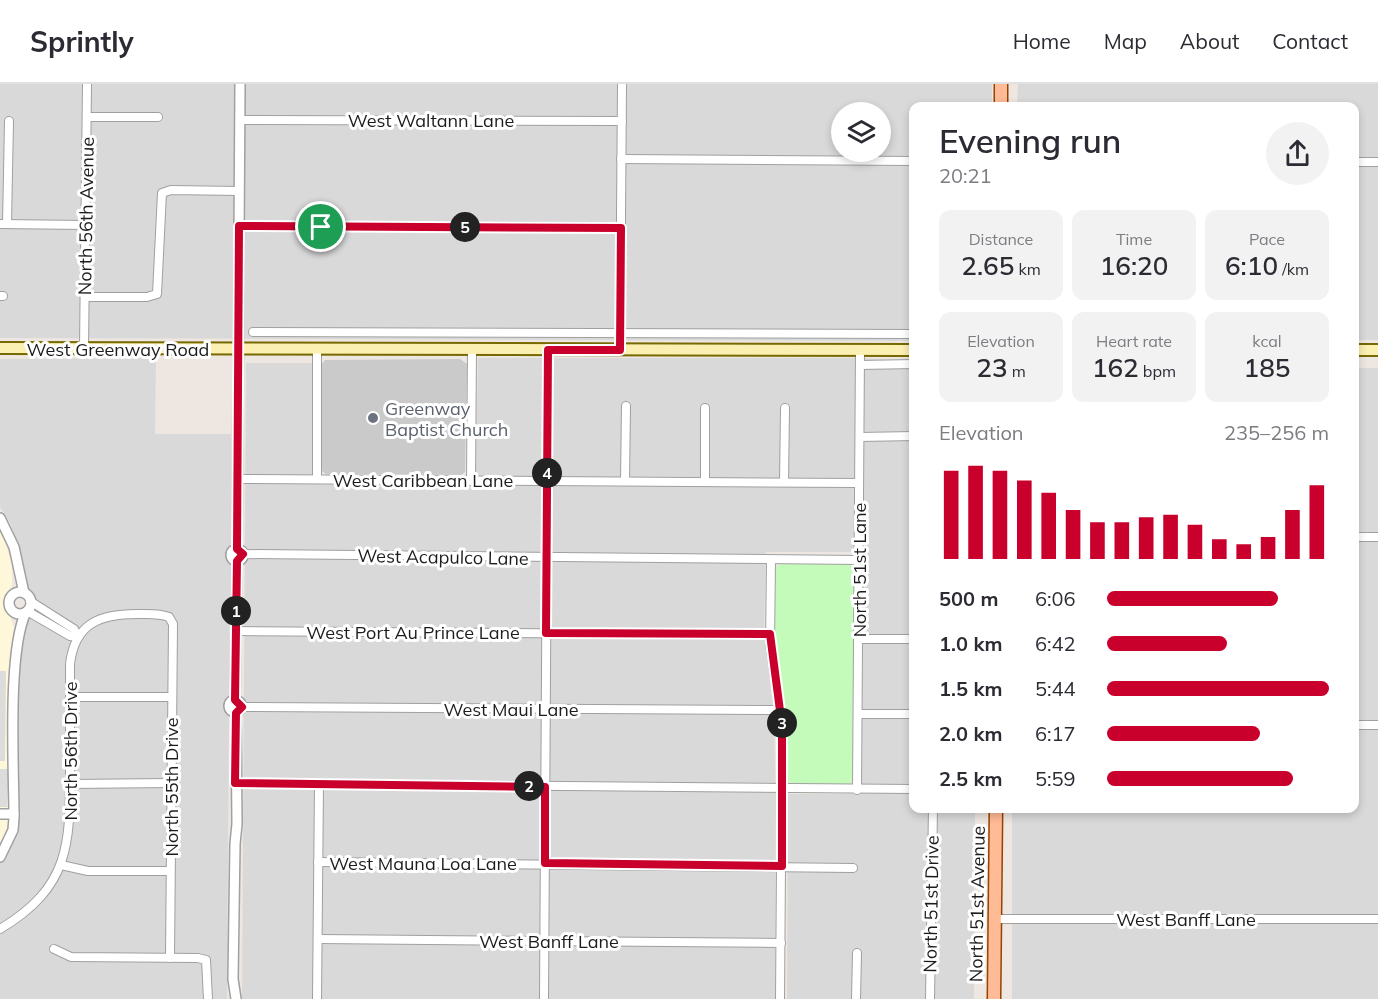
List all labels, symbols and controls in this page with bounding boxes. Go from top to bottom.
text: Sprintly [30,24,134,59]
text: Home [1013,28,1071,54]
text: Map [1104,28,1147,54]
text: About [1180,28,1239,54]
text: Contact [1272,28,1348,54]
map controls [831,102,891,162]
button: layers [831,102,891,162]
street label: West Waltann Lane [348,109,514,132]
text: Evening run [939,120,1121,161]
button: share [1266,122,1329,185]
street label: North 56th Avenue [73,137,99,295]
text: 20:21 [939,163,992,188]
pin [295,201,346,252]
icon: arrive [304,210,337,243]
pin: 5 [450,212,480,242]
text: 5 [460,217,470,237]
text: Distance [969,229,1033,249]
text: Time [1116,229,1152,249]
text: Pace [1249,229,1285,249]
text: 2.65 [961,249,1014,282]
text: 16:20 [1100,249,1168,282]
text: 6:10 [1225,249,1278,282]
text: km [1014,259,1041,279]
text: /km [1278,259,1309,279]
text: Elevation [967,331,1035,351]
text: Heart rate [1096,331,1172,351]
text: kcal [1252,331,1282,351]
street label: West Greenway Road [27,338,209,361]
text: 23 [976,351,1007,384]
text: 162 [1092,351,1139,384]
text: 185 [1244,351,1290,384]
text: m [1007,361,1026,381]
text: bpm [1139,361,1176,381]
place label: Greenway Baptist Church [385,397,508,441]
marker: Greenway Baptist Church [366,411,380,425]
text: Elevation [939,420,1024,445]
text: 235–256 m [1224,420,1329,445]
pin: 4 [532,458,562,488]
text: 4 [542,463,552,483]
street label: West Caribbean Lane [333,469,513,492]
street label: North 51st Lane [848,503,871,637]
street label: West Acapulco Lane [357,544,529,570]
text: 500 m [939,586,998,611]
text: 6:06 [1035,586,1076,611]
pin: 1 [221,596,251,626]
text: 1 [231,601,241,621]
street label: West Port Au Prince Lane [306,621,520,644]
text: 1.0 km [939,631,1002,656]
text: 6:42 [1035,631,1076,656]
text: 1.5 km [939,676,1002,701]
text: 5:44 [1035,676,1076,701]
street label: North 56th Drive [59,682,82,820]
street label: West Maui Lane [443,698,579,721]
pin: 3 [767,708,797,738]
text: 3 [777,713,787,733]
street label: North 55th Drive [160,718,183,856]
text: 2.0 km [939,721,1002,746]
text: 6:17 [1035,721,1076,746]
text: 2.5 km [939,766,1002,791]
text: 5:59 [1035,766,1076,791]
pin: 2 [514,771,544,801]
text: 2 [524,776,534,796]
street label: North 51st Avenue [964,826,990,982]
street label: North 51st Drive [918,835,944,973]
street label: West Mauna Loa Lane [329,852,517,875]
street label: West Banff Lane [1116,908,1256,931]
street label: West Banff Lane [479,930,619,953]

